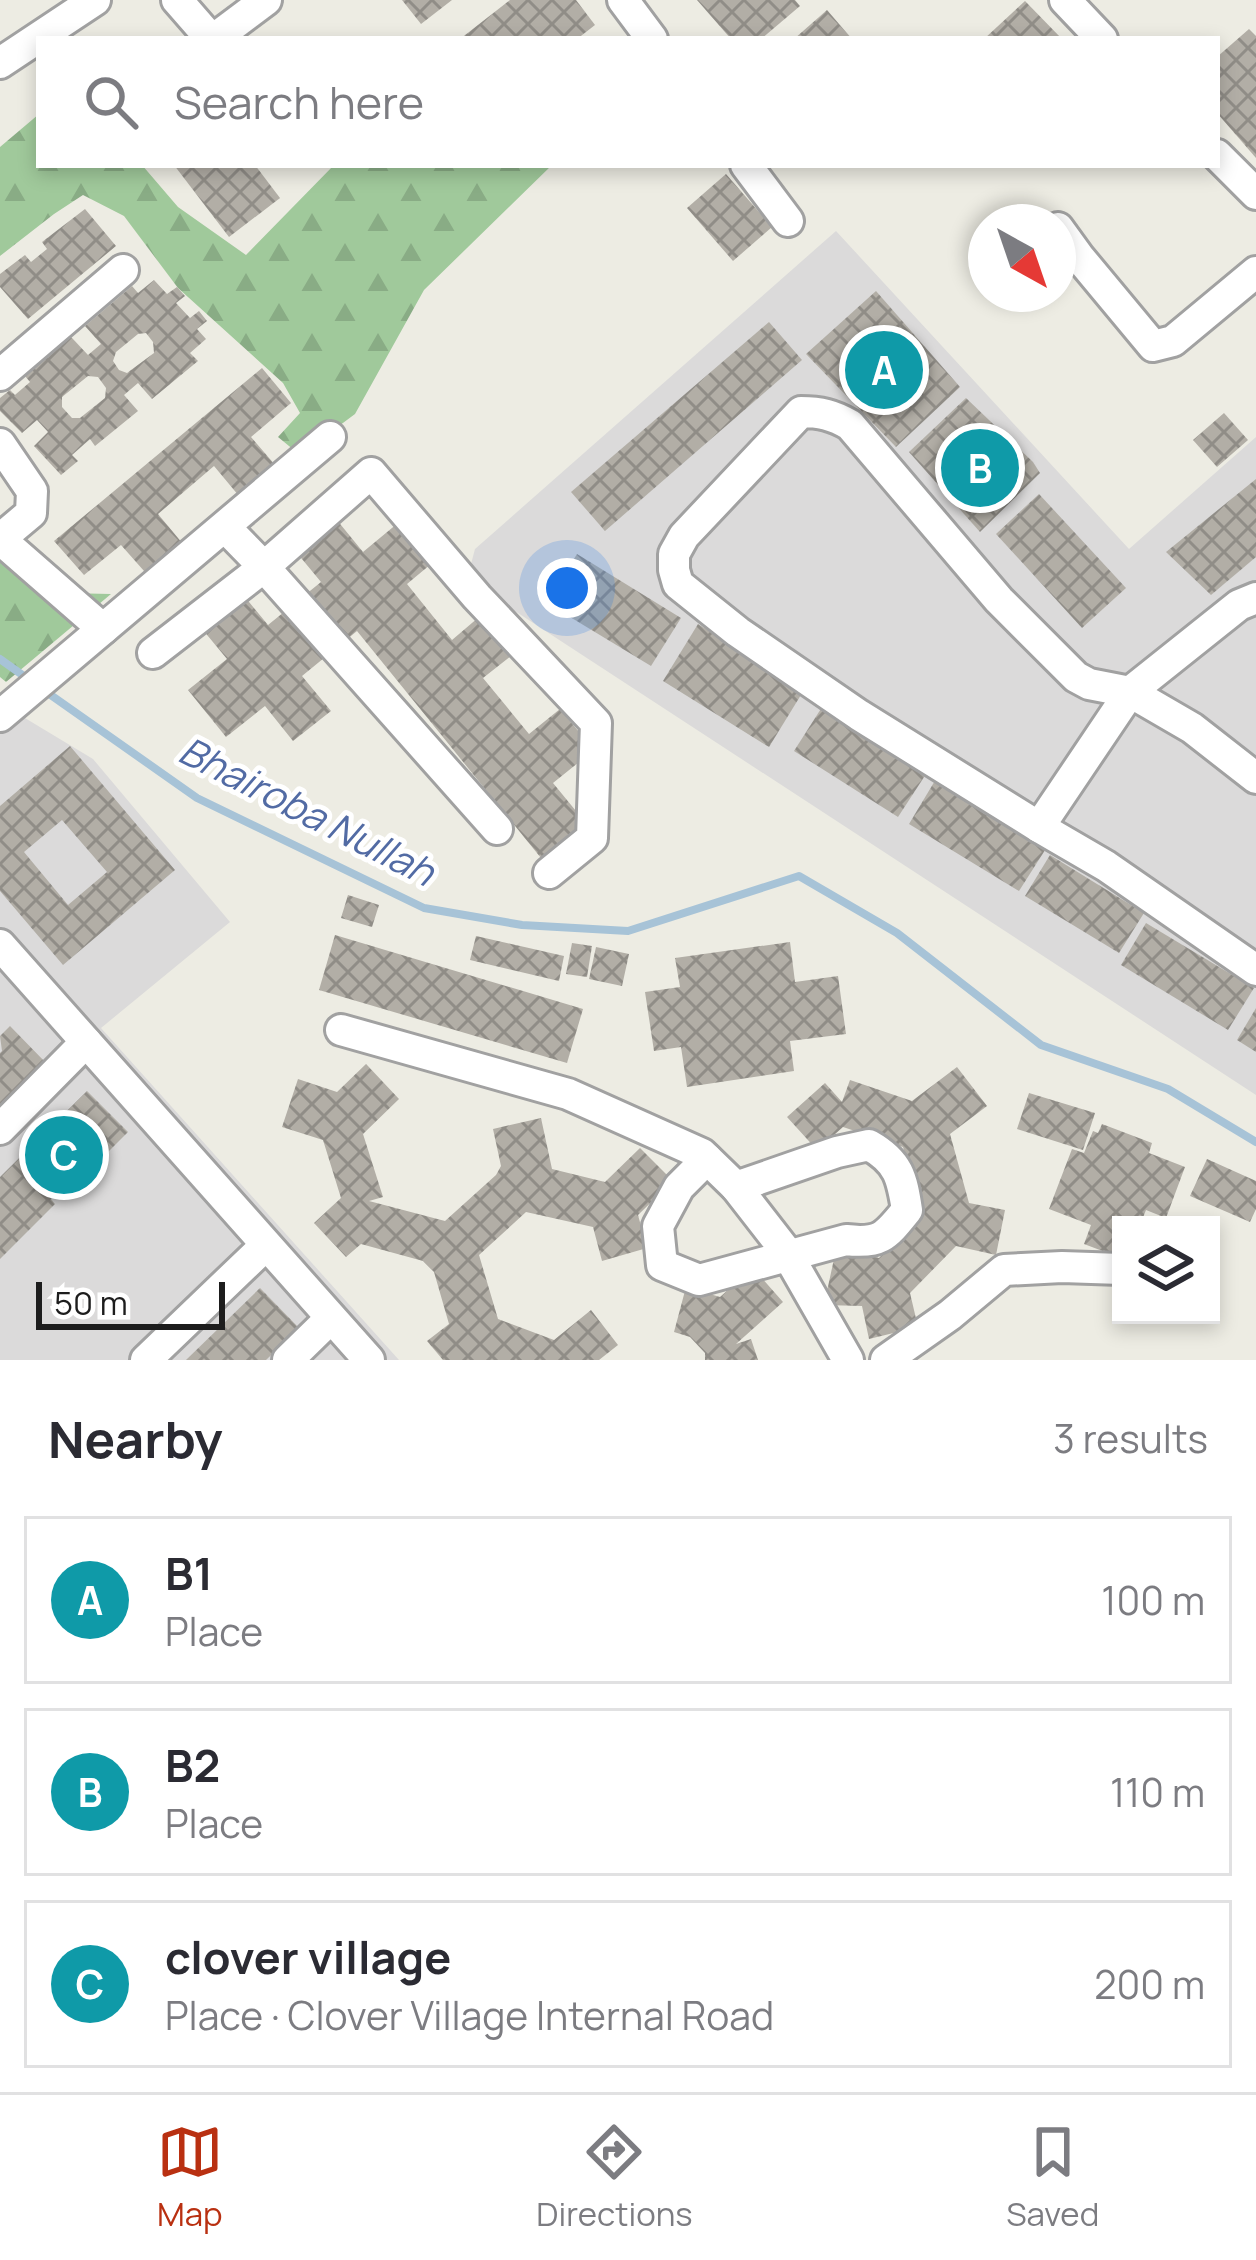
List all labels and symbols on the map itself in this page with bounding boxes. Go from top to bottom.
north arrow [968,204,1076,312]
pin: A [845,325,923,415]
pin: B [941,423,1019,513]
your location [537,558,597,618]
water label: Bhairoba Nullah [170,722,446,899]
pin: C [25,1110,103,1200]
scale bar [36,1276,225,1329]

